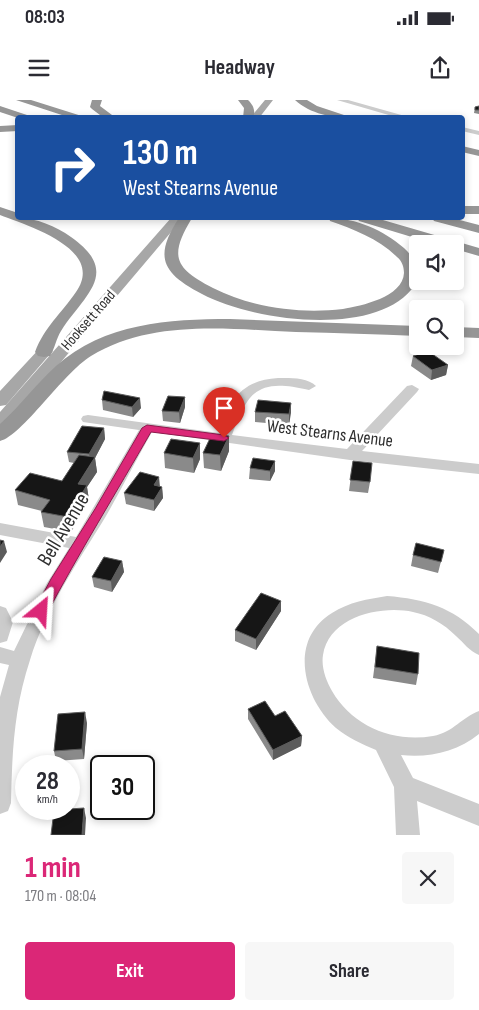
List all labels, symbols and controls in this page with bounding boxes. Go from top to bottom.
text: 08:03 [25,6,65,29]
icon: menu [25,54,53,82]
text: Headway [204,54,275,81]
icon: share [426,54,454,82]
text: 130 m [123,132,198,175]
icon: right [40,135,105,200]
text: West Stearns Avenue [123,175,278,202]
map controls [409,235,464,355]
button: sound [409,235,464,290]
street label: Hooksett Road [57,286,120,354]
button: search [409,300,464,355]
pin [203,387,245,438]
icon: arrive [210,394,238,422]
street label: West Stearns Avenue [266,415,394,452]
street label: Bell Avenue [32,488,95,570]
position arrow [14,584,66,636]
speed limit sign: 30 [90,755,155,820]
text: 28 [36,766,59,797]
text: km/h [37,792,58,807]
text: 1 min [25,850,81,886]
button: close [402,852,454,904]
text: 170 m · 08:04 [25,887,96,906]
button: Exit [25,942,235,1000]
button: Share [245,942,454,1000]

